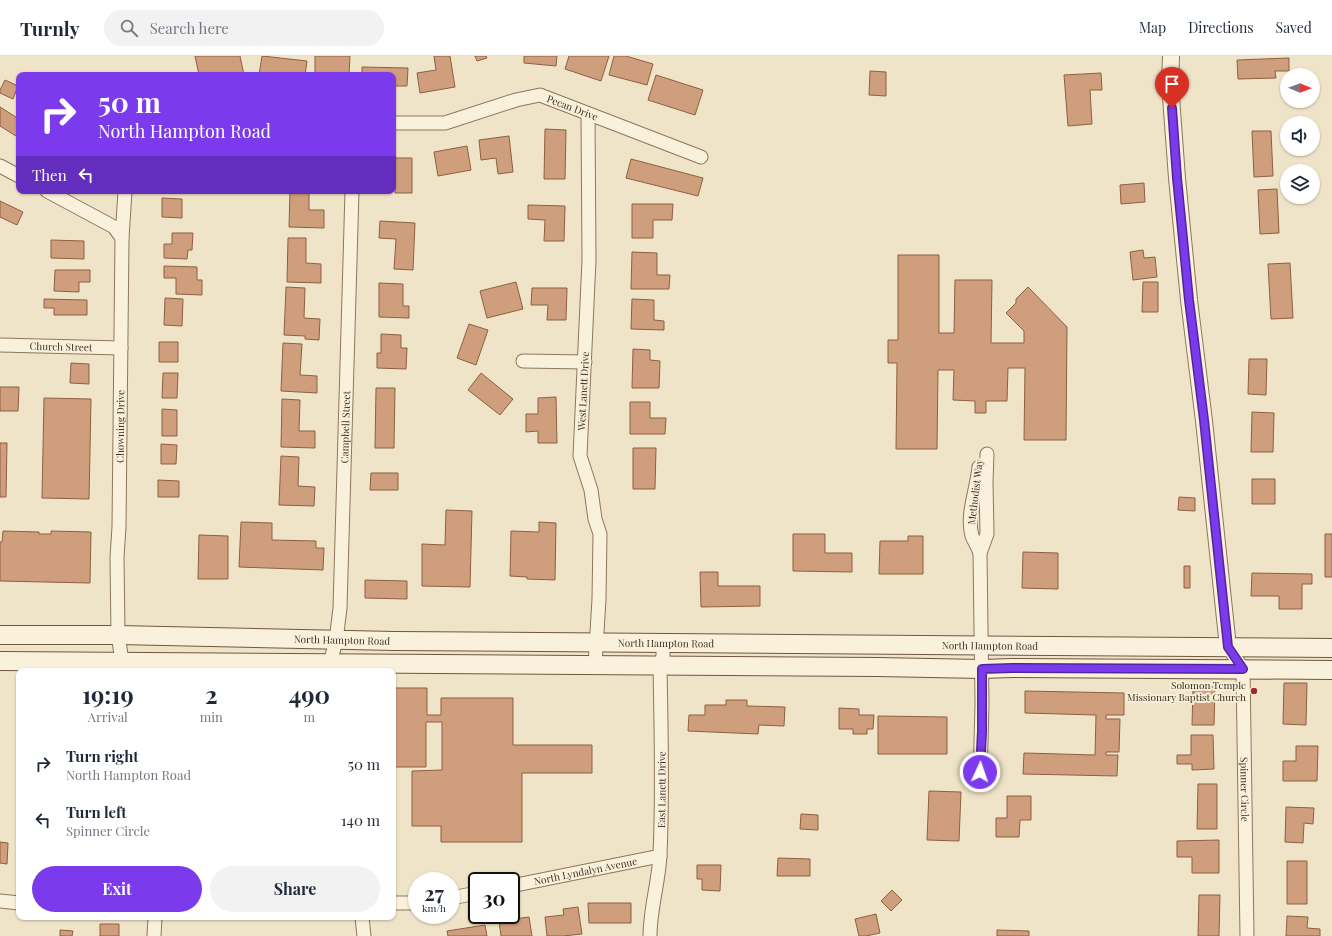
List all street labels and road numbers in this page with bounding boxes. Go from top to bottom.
street label: Pecan Drive [545,91,600,124]
street label: Church Street [29,339,93,354]
street label: West Lanett Drive [574,351,592,432]
street label: Chowning Drive [113,390,127,463]
street label: Campbell Street [337,390,353,464]
street label: Methodist Way [964,459,986,525]
street label: North Hampton Road [294,632,390,648]
street label: North Hampton Road [618,636,714,650]
street label: North Hampton Road [942,638,1038,653]
street label: East Lanett Drive [654,751,669,828]
street label: Spinner Circle [1237,757,1252,822]
street label: North Lyndalyn Avenue [533,854,638,888]

